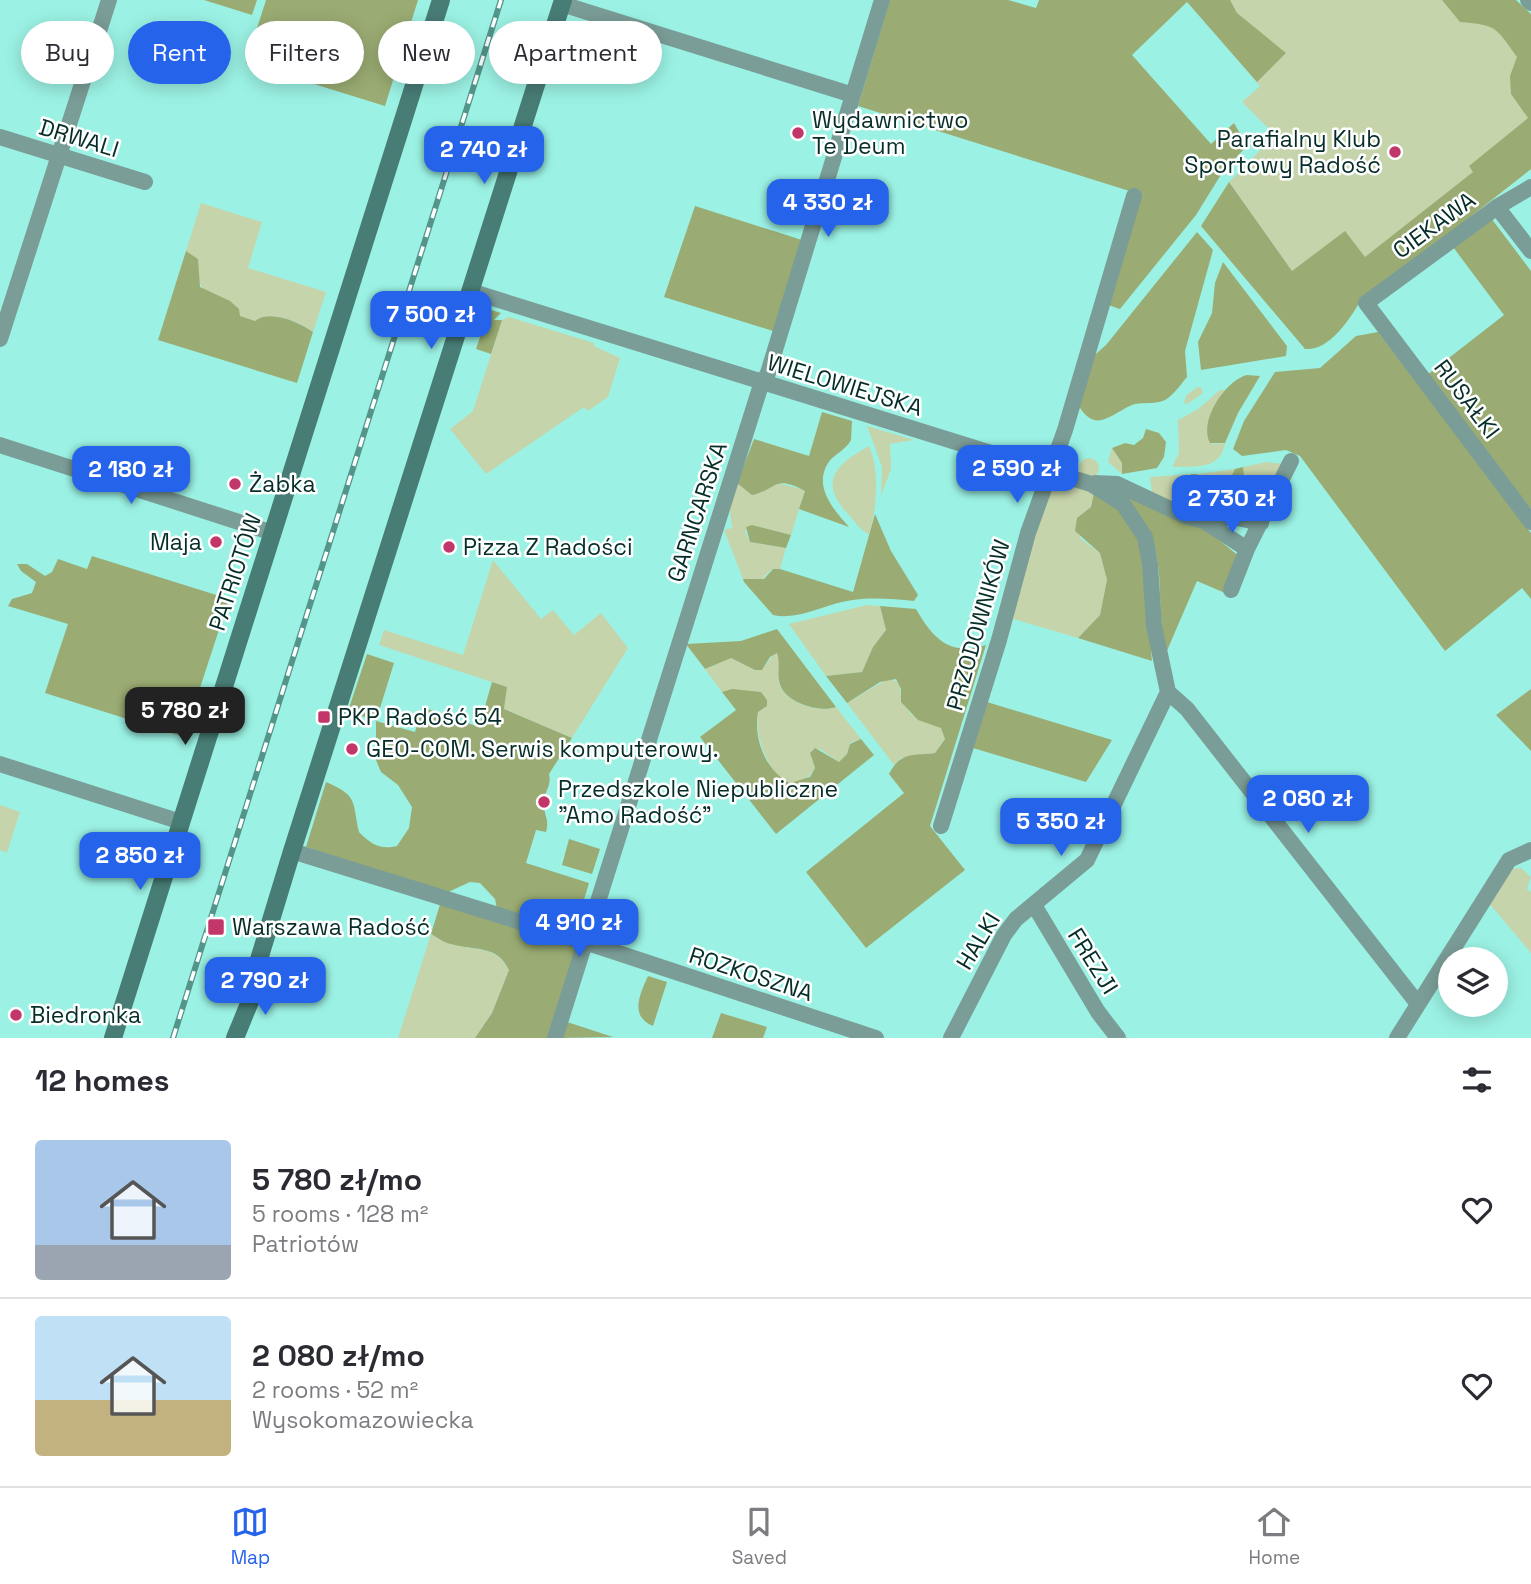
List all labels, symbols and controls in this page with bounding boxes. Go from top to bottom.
chip: Buy [21,21,114,84]
chip: Rent [128,21,231,84]
chip: Filters [245,21,364,84]
chip: New [378,21,475,84]
chip: Apartment [489,21,662,84]
place label: Wydawnictwo Te Deum [812,105,968,161]
street label: DRWALI [35,112,123,164]
place label: Parafialny Klub Sportowy Radość [1184,124,1381,180]
marker: Wydawnictwo Te Deum [790,125,806,141]
pin: 2 740 zł [412,127,556,186]
text: 2 740 zł [440,134,528,164]
marker: Parafialny Klub Sportowy Radość [1387,144,1403,160]
pin: 4 330 zł [756,180,900,239]
street label: CIEKAWA [1387,185,1481,265]
text: 4 330 zł [783,187,873,217]
pin: 7 500 zł [359,292,503,351]
text: 7 500 zł [386,299,476,329]
street label: WIELOWIEJSKA [764,347,926,423]
street label: RUSAŁKI [1427,353,1507,445]
street label: GARNCARSKA [660,438,734,586]
pin: 2 590 zł [945,446,1089,505]
pin: 2 180 zł [59,447,203,506]
text: 2 590 zł [972,453,1062,483]
text: 2 180 zł [88,454,174,484]
place label: Żabka [249,469,316,499]
marker: Żabka [227,476,243,492]
pin: 2 730 zł [1160,476,1304,535]
text: 2 730 zł [1188,483,1276,513]
street label: PATRIOTÓW [202,509,268,635]
place label: Maja [150,527,202,557]
place label: Pizza Z Radości [463,532,633,562]
marker: Maja [208,534,224,550]
street label: PRZODOWNIKÓW [939,536,1017,714]
marker: Pizza Z Radości [441,539,457,555]
pin: 5 780 zł [113,688,257,747]
text: 5 780 zł [141,695,229,725]
place label: PKP Radość 54 [338,702,502,732]
marker: PKP Radość 54 [316,709,332,725]
place label: GEO-COM. Serwis komputerowy. [366,734,718,764]
marker: GEO-COM. Serwis komputerowy. [344,741,360,757]
place label: Przedszkole Niepubliczne "Amo Radość" [558,774,838,830]
pin: 2 080 zł [1236,776,1380,835]
text: 2 080 zł [1263,783,1353,813]
marker: Przedszkole Niepubliczne "Amo Radość" [536,794,552,810]
pin: 5 350 zł [989,798,1133,858]
text: 5 350 zł [1016,806,1106,836]
pin: 2 850 zł [68,832,212,892]
text: 2 850 zł [95,840,185,870]
pin: 4 910 zł [507,900,651,959]
text: 4 910 zł [535,907,623,937]
street label: HALKI [949,907,1007,975]
place label: Warszawa Radość [232,912,430,942]
marker: Warszawa Radość [206,917,226,937]
street label: FREZJI [1061,922,1125,1000]
street label: ROZKOSZNA [685,940,817,1008]
map controls [1438,947,1508,1017]
button: layers [1438,947,1508,1017]
pin: 2 790 zł [193,958,337,1017]
text: 2 790 zł [221,965,309,995]
place label: Biedronka [30,1000,141,1030]
marker: Biedronka [8,1007,24,1023]
text: 12 homes [35,1061,170,1100]
icon: filters [1458,1061,1496,1099]
text: 5 780 zł/mo [252,1160,422,1199]
icon: home [91,1168,175,1252]
icon: heart [1458,1191,1496,1229]
text: 5 rooms · 128 m² [252,1199,428,1229]
text: Patriotów [252,1229,359,1259]
text: 2 080 zł/mo [252,1336,425,1375]
icon: home [91,1344,175,1428]
icon: heart [1458,1367,1496,1405]
text: 2 rooms · 52 m² [252,1375,418,1405]
text: Wysokomazowiecka [252,1405,474,1435]
tab: Map [231,1503,270,1570]
tab: Saved [732,1503,787,1570]
tab: Home [1248,1503,1300,1570]

